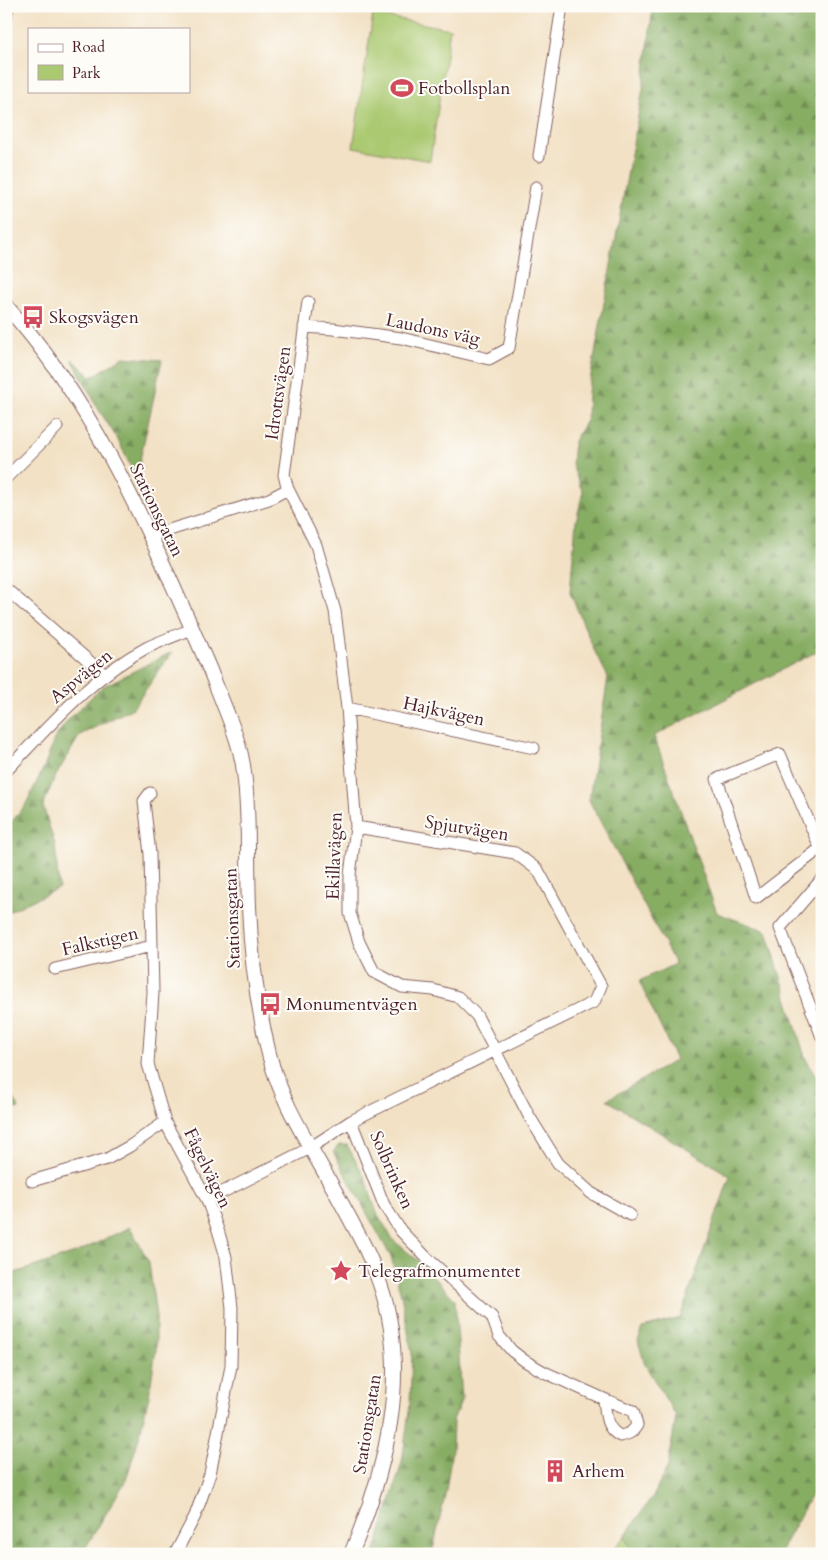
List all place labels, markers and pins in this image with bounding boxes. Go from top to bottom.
sports icon: Fotbollsplan [389,75,415,101]
place label: Fotbollsplan [418,76,511,101]
bus stop icon: Skogsvägen [20,304,46,330]
place label: Skogsvägen [49,305,140,330]
bus stop icon: Monumentvägen [257,991,283,1017]
place label: Monumentvägen [286,992,418,1017]
place icon: Telegrafmonumentet [328,1258,354,1284]
place label: Telegrafmonumentet [358,1259,521,1284]
building icon: Arhem [542,1458,568,1484]
place label: Arhem [572,1459,625,1484]

